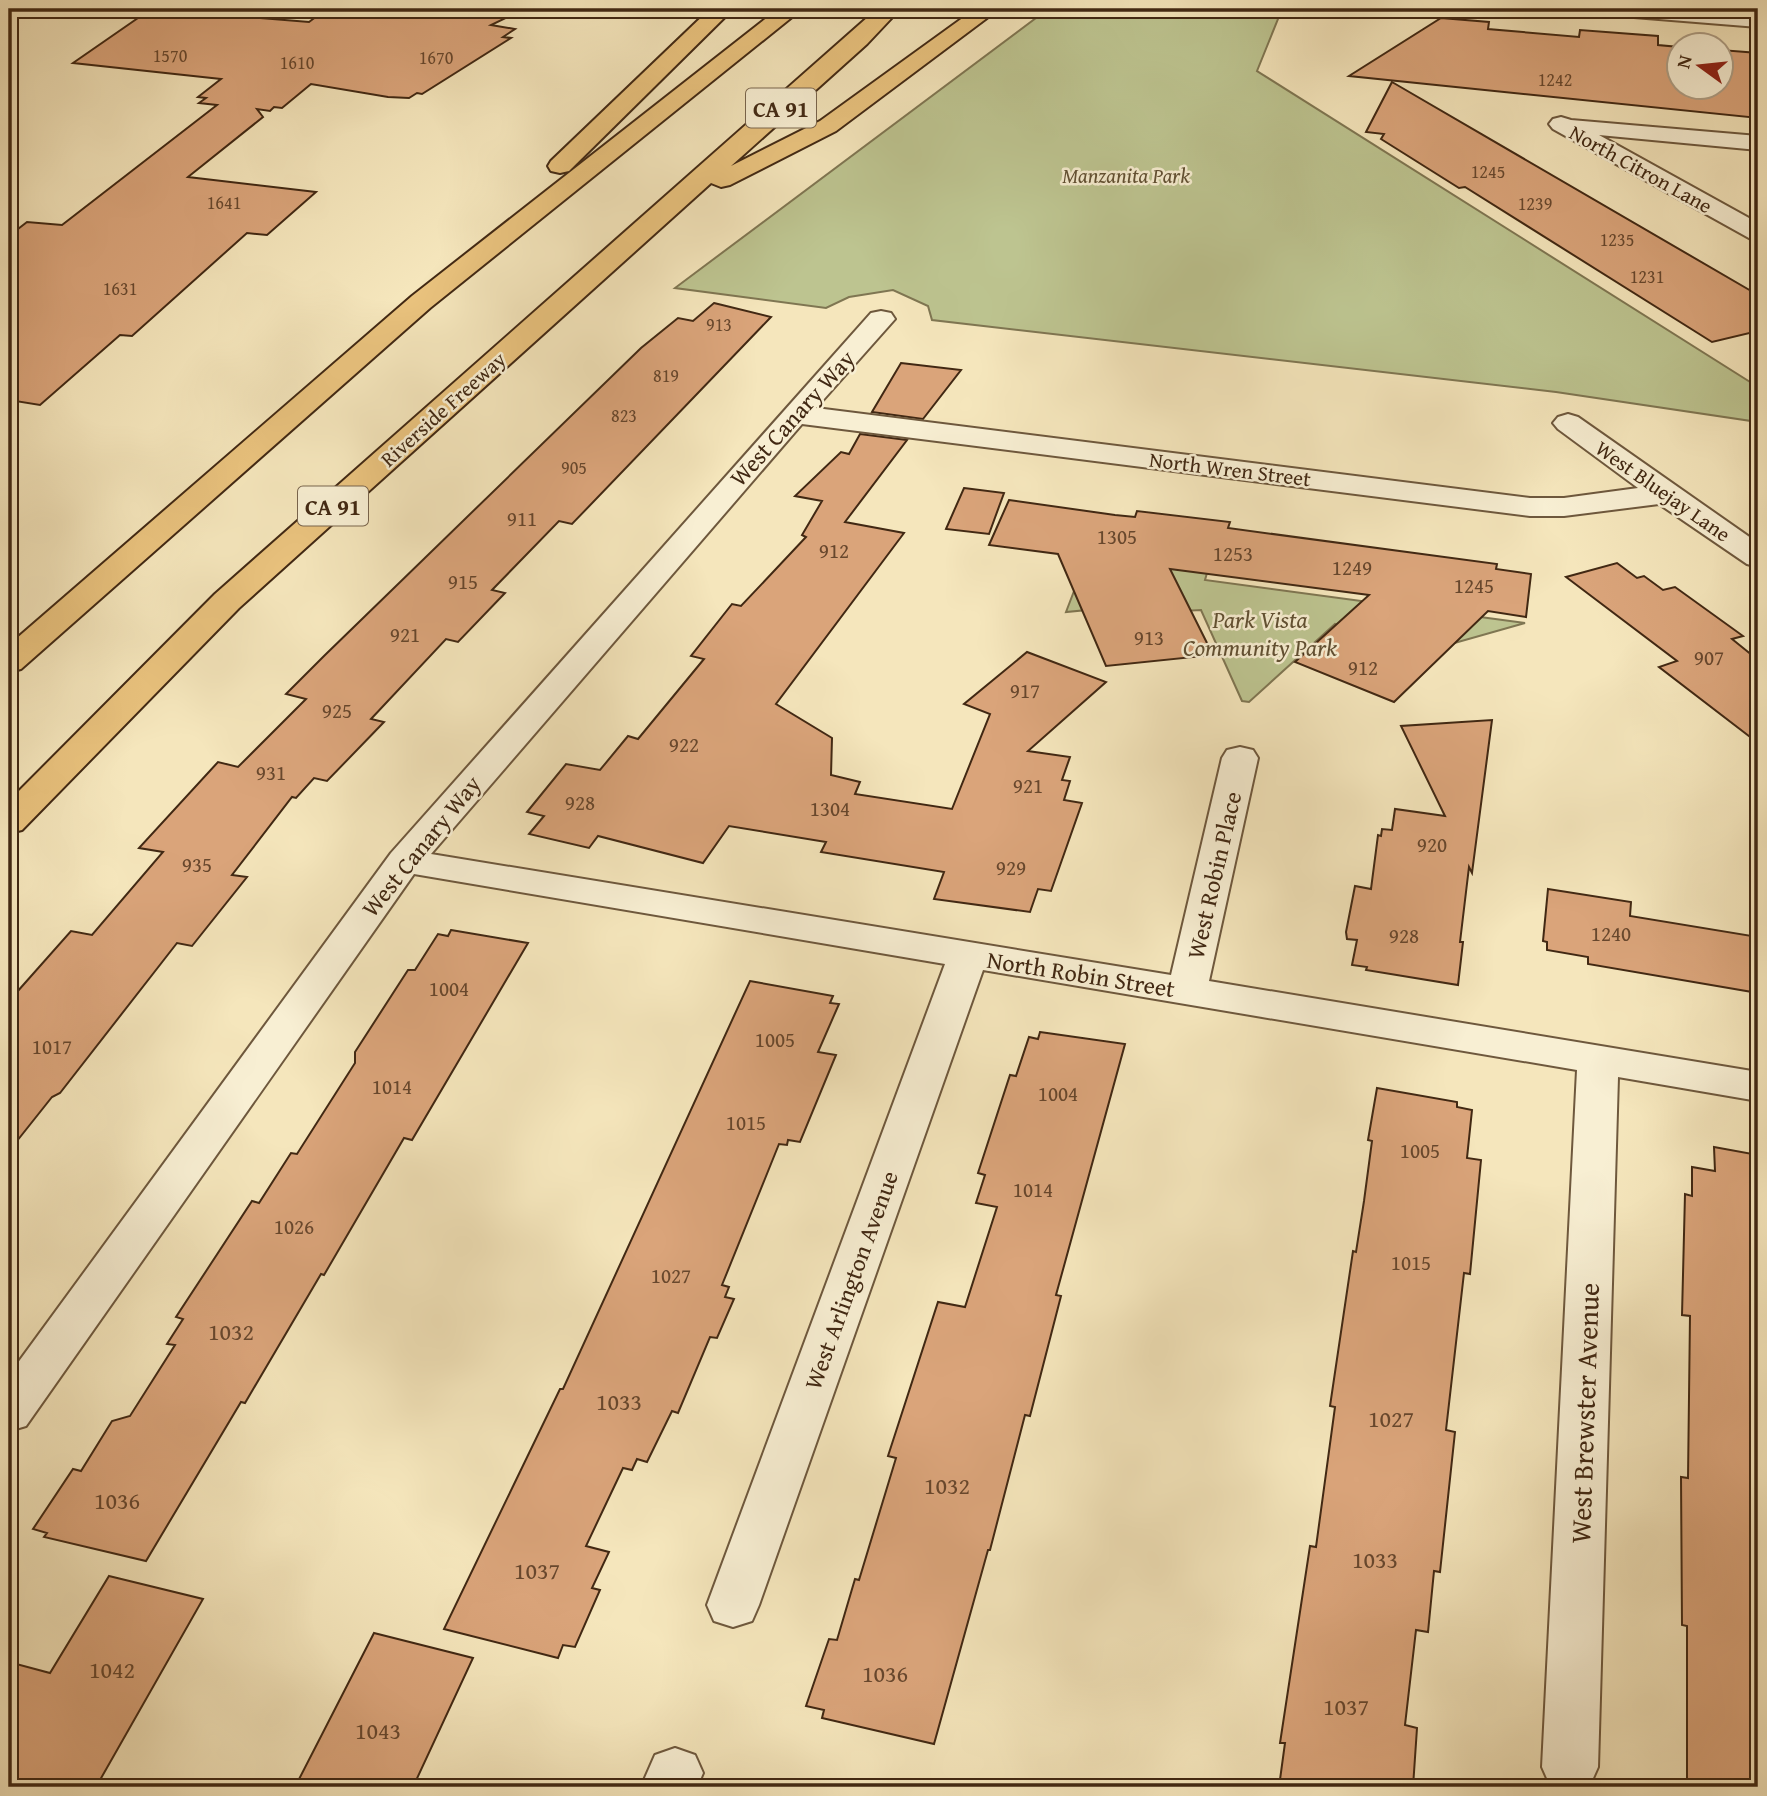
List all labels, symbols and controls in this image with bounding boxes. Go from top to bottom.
north arrow [1666,32,1736,102]
house number: 1570 [153,42,188,69]
house number: 1670 [419,44,454,71]
house number: 1610 [280,49,315,76]
text: N [1668,52,1699,71]
house number: 1242 [1538,66,1572,93]
road number: CA 91 [746,88,816,128]
street label: North Citron Lane [1564,117,1718,221]
house number: 1245 [1471,158,1505,185]
park label: Manzanita Park [1062,160,1190,191]
house number: 1641 [207,189,241,216]
house number: 1239 [1518,190,1552,217]
house number: 1235 [1600,226,1634,253]
house number: 1231 [1630,263,1664,290]
house number: 1631 [103,275,137,302]
house number: 913 [706,311,732,338]
street label: West Canary Way [721,342,863,494]
street label: Riverside Freeway [373,344,513,474]
house number: 819 [653,362,679,389]
house number: 823 [611,402,637,429]
street label: West Bluejay Lane [1589,433,1737,549]
street label: North Wren Street [1147,444,1313,494]
house number: 905 [561,454,587,481]
road number: CA 91 [298,486,368,526]
house number: 911 [507,503,537,534]
house number: 1305 [1097,521,1137,552]
house number: 912 [819,535,849,566]
house number: 1253 [1213,538,1253,569]
house number: 1249 [1332,552,1372,583]
house number: 915 [448,566,478,597]
house number: 1245 [1454,570,1494,601]
park label: Park Vista Community Park [1183,602,1337,665]
house number: 921 [390,619,420,650]
house number: 913 [1134,622,1164,653]
house number: 907 [1694,642,1724,673]
house number: 912 [1348,652,1378,683]
house number: 917 [1010,675,1040,706]
house number: 925 [322,695,352,726]
house number: 922 [669,729,699,760]
house number: 931 [256,757,286,788]
street label: West Canary Way [353,768,489,924]
house number: 921 [1013,770,1043,801]
house number: 928 [565,787,595,818]
street label: West Robin Place [1178,788,1250,962]
house number: 1304 [810,793,850,824]
house number: 920 [1417,829,1447,860]
house number: 935 [182,849,212,880]
house number: 929 [996,852,1026,883]
house number: 1240 [1591,918,1631,949]
house number: 928 [1389,920,1419,951]
street label: North Robin Street [985,942,1178,1006]
house number: 1004 [429,973,469,1004]
house number: 1005 [755,1024,795,1055]
house number: 1017 [32,1031,72,1062]
house number: 1014 [372,1071,412,1102]
house number: 1004 [1038,1078,1078,1109]
house number: 1015 [726,1107,766,1138]
house number: 1005 [1400,1135,1440,1166]
street label: West Arlington Avenue [795,1166,907,1394]
house number: 1014 [1013,1174,1053,1205]
house number: 1026 [274,1211,314,1242]
house number: 1015 [1391,1247,1431,1278]
house number: 1027 [651,1260,691,1291]
street label: West Brewster Avenue [1559,1282,1609,1544]
house number: 1032 [208,1314,254,1349]
house number: 1033 [596,1384,642,1419]
house number: 1027 [1368,1401,1414,1436]
house number: 1032 [924,1468,970,1503]
house number: 1036 [94,1483,140,1518]
house number: 1033 [1352,1542,1398,1577]
house number: 1037 [514,1553,560,1588]
house number: 1042 [89,1652,135,1687]
house number: 1036 [862,1656,908,1691]
house number: 1037 [1323,1689,1369,1724]
house number: 1043 [355,1713,401,1748]

